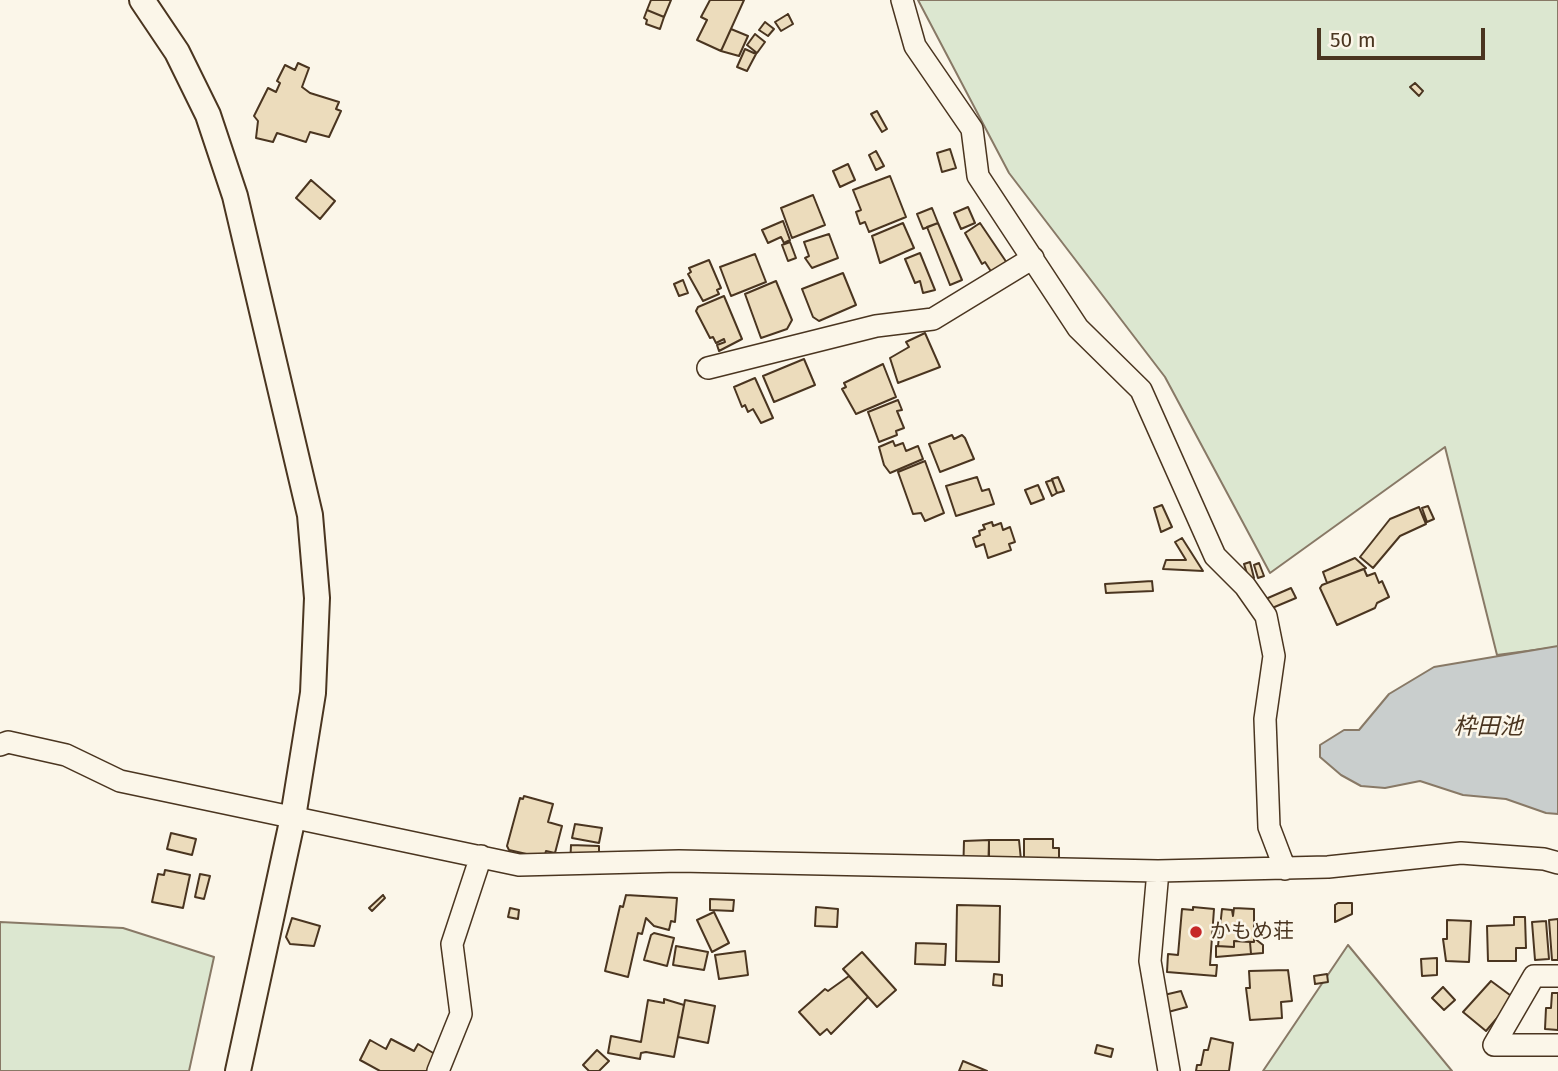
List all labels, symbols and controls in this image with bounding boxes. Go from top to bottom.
scale bar [1320,14,1488,58]
text: 50 m [1330,27,1376,53]
water label: 枠田池 [1454,714,1522,742]
place label: かもめ荘 [1210,919,1294,945]
marker: かもめ荘 [1188,924,1204,940]

